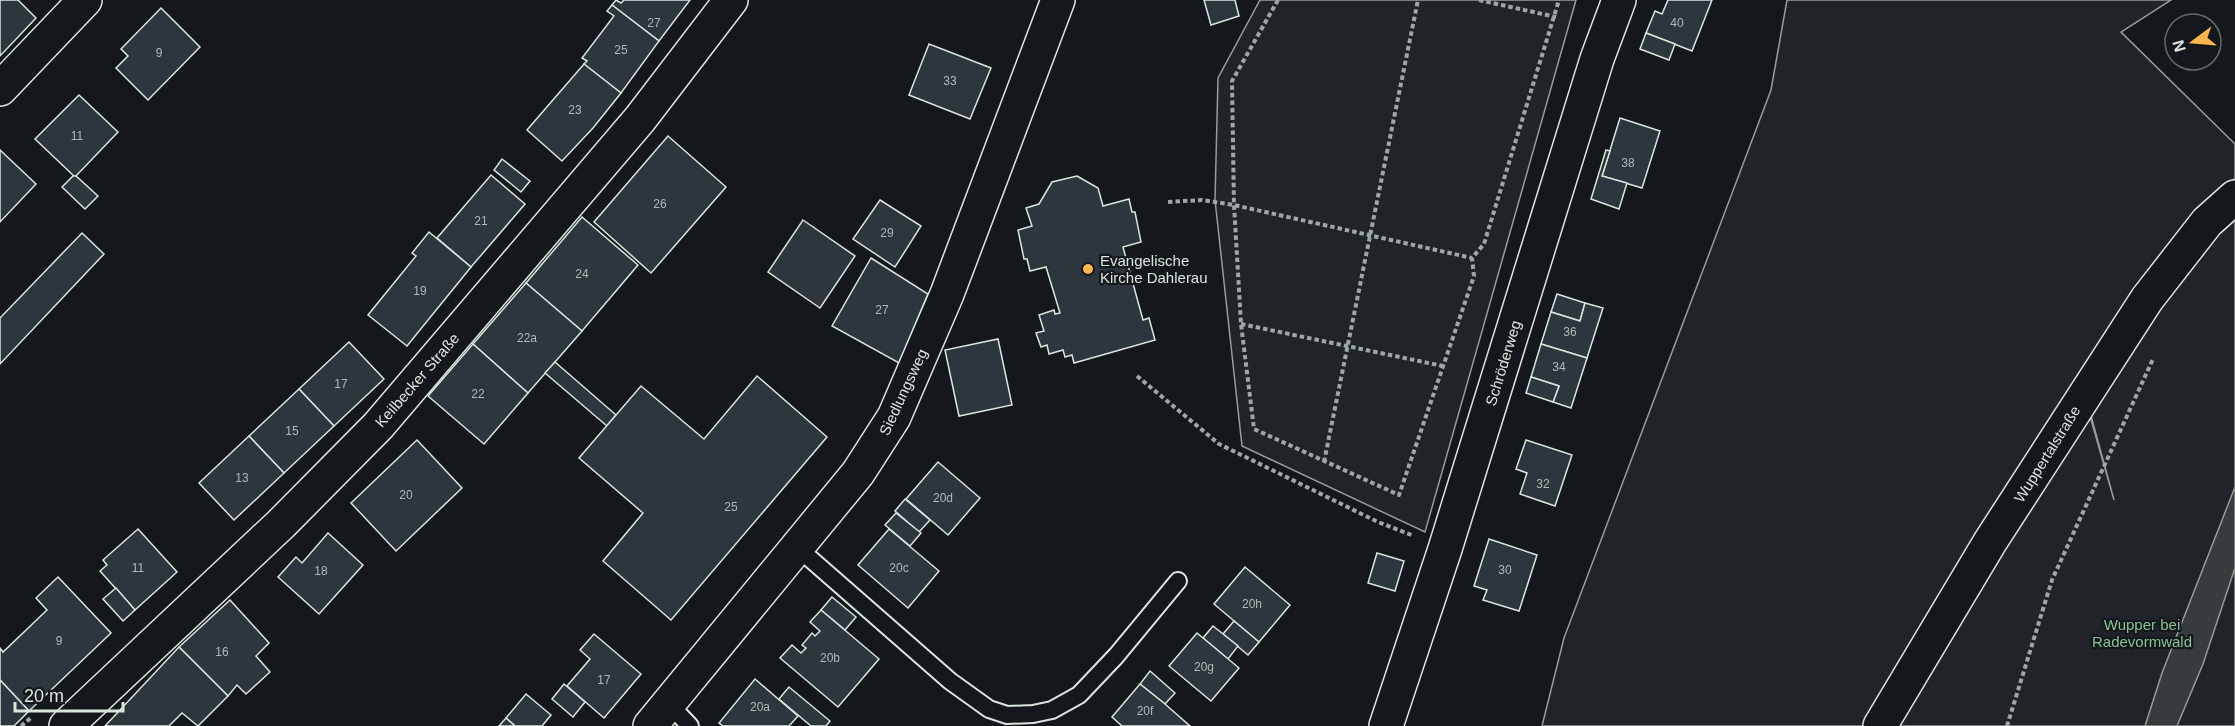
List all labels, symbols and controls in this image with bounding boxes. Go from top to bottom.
north arrow [2163,12,2223,72]
house number: 27 [647,16,661,30]
house number: 40 [1670,16,1684,30]
text: N [2169,38,2189,54]
house number: 25 [614,43,628,57]
house number: 9 [156,46,163,60]
house number: 33 [943,74,957,88]
house number: 23 [568,103,582,117]
house number: 11 [71,129,84,143]
house number: 38 [1621,156,1635,170]
house number: 26 [653,197,667,211]
house number: 21 [474,214,488,228]
house number: 29 [880,226,894,240]
place label: Evangelische Kirche Dahlerau [1100,252,1208,286]
marker: Evangelische Kirche Dahlerau [1081,262,1095,276]
house number: 24 [575,267,589,281]
house number: 19 [413,284,427,298]
house number: 27 [875,303,889,317]
street label: Schröderweg [1482,318,1524,408]
house number: 36 [1563,325,1577,339]
street label: Keilbecker Straße [371,329,463,431]
house number: 22a [517,331,537,345]
street label: Siedlungsweg [876,346,930,438]
house number: 34 [1552,360,1566,374]
house number: 17 [334,377,348,391]
house number: 22 [471,387,485,401]
street label: Wuppertalstraße [2010,403,2084,505]
house number: 15 [285,424,299,438]
house number: 13 [235,471,249,485]
house number: 32 [1536,477,1550,491]
house number: 20 [399,488,413,502]
house number: 20d [933,491,953,505]
house number: 25 [724,500,738,514]
house number: 11 [132,561,145,575]
house number: 20c [889,561,909,575]
house number: 30 [1498,563,1512,577]
house number: 18 [314,564,328,578]
house number: 20h [1242,597,1262,611]
park label: Wupper bei Radevormwald [2092,616,2192,650]
house number: 9 [56,634,63,648]
house number: 16 [215,645,229,659]
house number: 20b [820,651,840,665]
house number: 20g [1194,660,1214,674]
house number: 17 [597,673,611,687]
scale bar [15,675,123,713]
text: 20 m [24,686,64,706]
house number: 20a [750,700,770,714]
house number: 20f [1137,704,1154,718]

